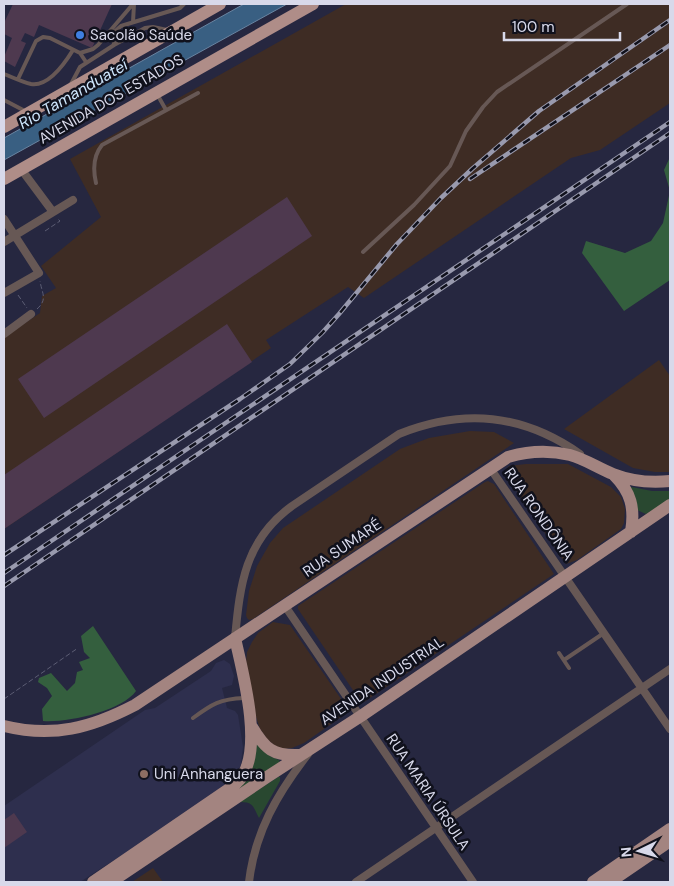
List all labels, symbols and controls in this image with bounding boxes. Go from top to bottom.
scale bar [504,10,620,42]
text: 100 m [512,17,555,37]
place label: Sacolão Saúde [90,25,192,45]
marker: Sacolão Saúde [74,29,86,41]
street label: AVENIDA DOS ESTADOS [35,49,187,149]
water label: Rio Tamanduateí [15,53,133,134]
street label: RUA RONDÔNIA [500,464,578,564]
street label: RUA SUMARÉ [299,514,385,582]
street label: AVENIDA INDUSTRIAL [316,632,448,730]
street label: RUA MARIA ÚRSULA [382,730,474,854]
place label: Uni Anhanguera [154,764,263,784]
marker: Uni Anhanguera [138,768,150,780]
north arrow [614,826,664,876]
text: N [617,846,635,858]

